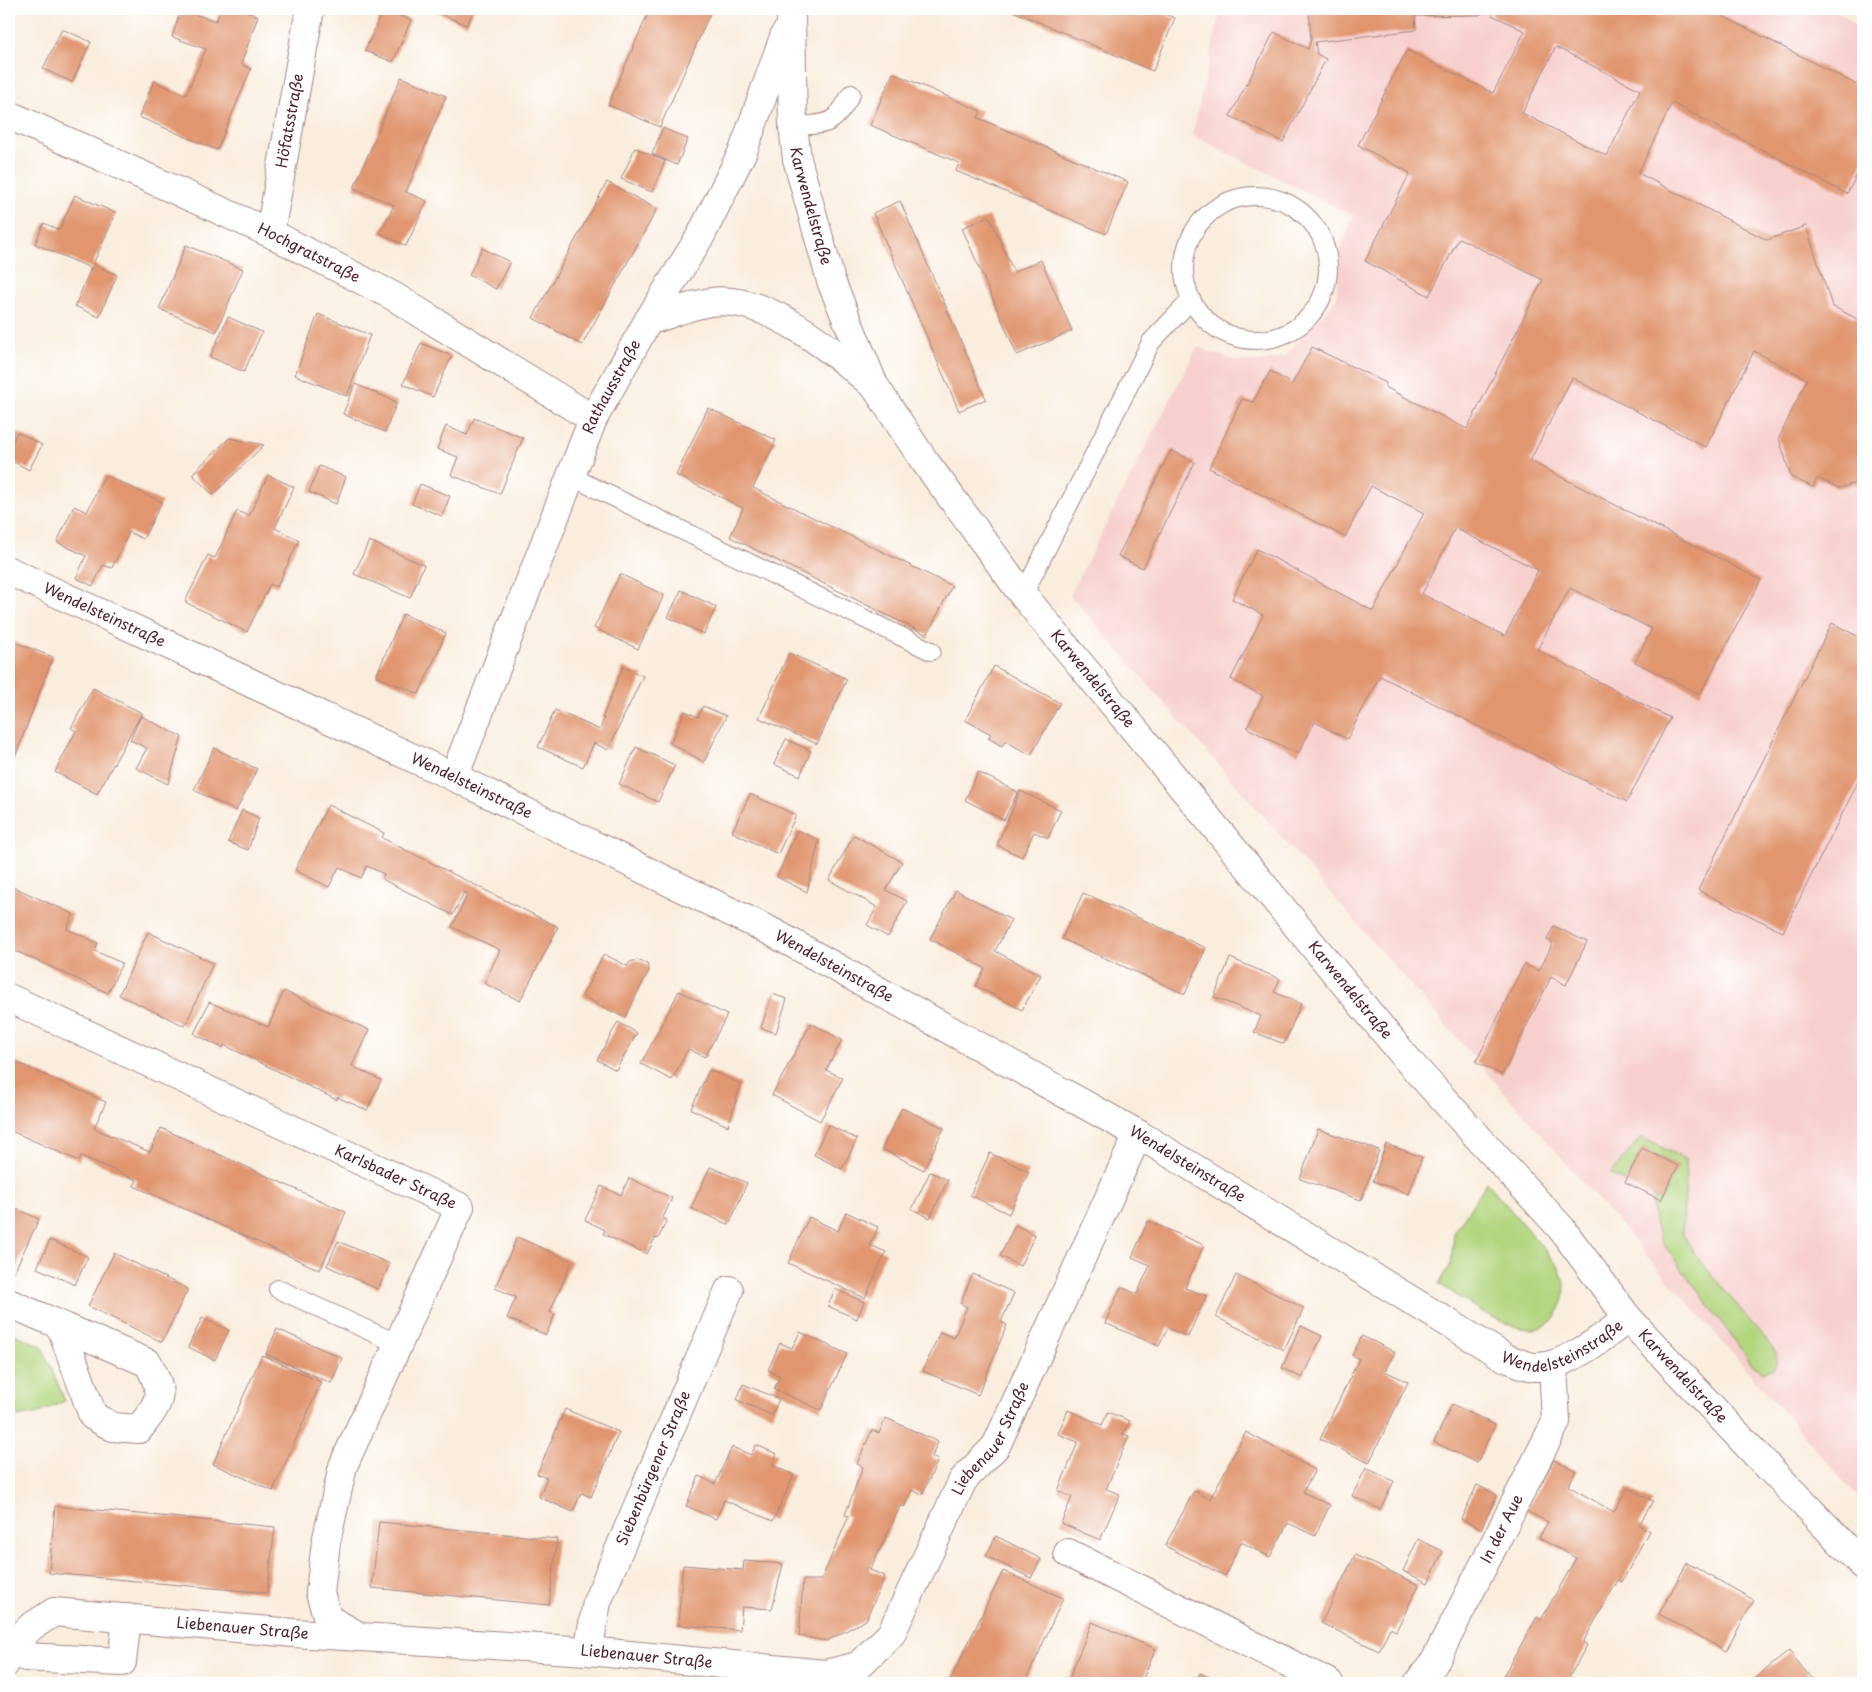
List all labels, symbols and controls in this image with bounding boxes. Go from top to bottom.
street label: Höfatsstraße [269,71,308,170]
street label: Karwendelstraße [786,145,839,267]
street label: Hochgratstraße [254,216,365,287]
street label: Rathausstraße [575,335,645,437]
street label: Wendelsteinstraße [40,576,170,652]
street label: Karwendelstraße [1046,624,1141,732]
street label: Wendelsteinstraße [408,746,537,824]
street label: Wendelsteinstraße [771,923,898,1007]
street label: Karwendelstraße [1304,935,1399,1043]
street label: Wendelsteinstraße [1126,1119,1251,1207]
street label: Karlsbader Straße [331,1138,461,1214]
street label: Wendelsteinstraße [1498,1313,1627,1377]
street label: Karwendelstraße [1634,1323,1734,1427]
street label: Liebenauer Straße [945,1377,1034,1498]
street label: Siebenbürgener Straße [609,1387,695,1549]
street label: In der Aue [1473,1490,1528,1567]
street label: Liebenauer Straße [176,1610,309,1644]
street label: Liebenauer Straße [580,1638,714,1673]

